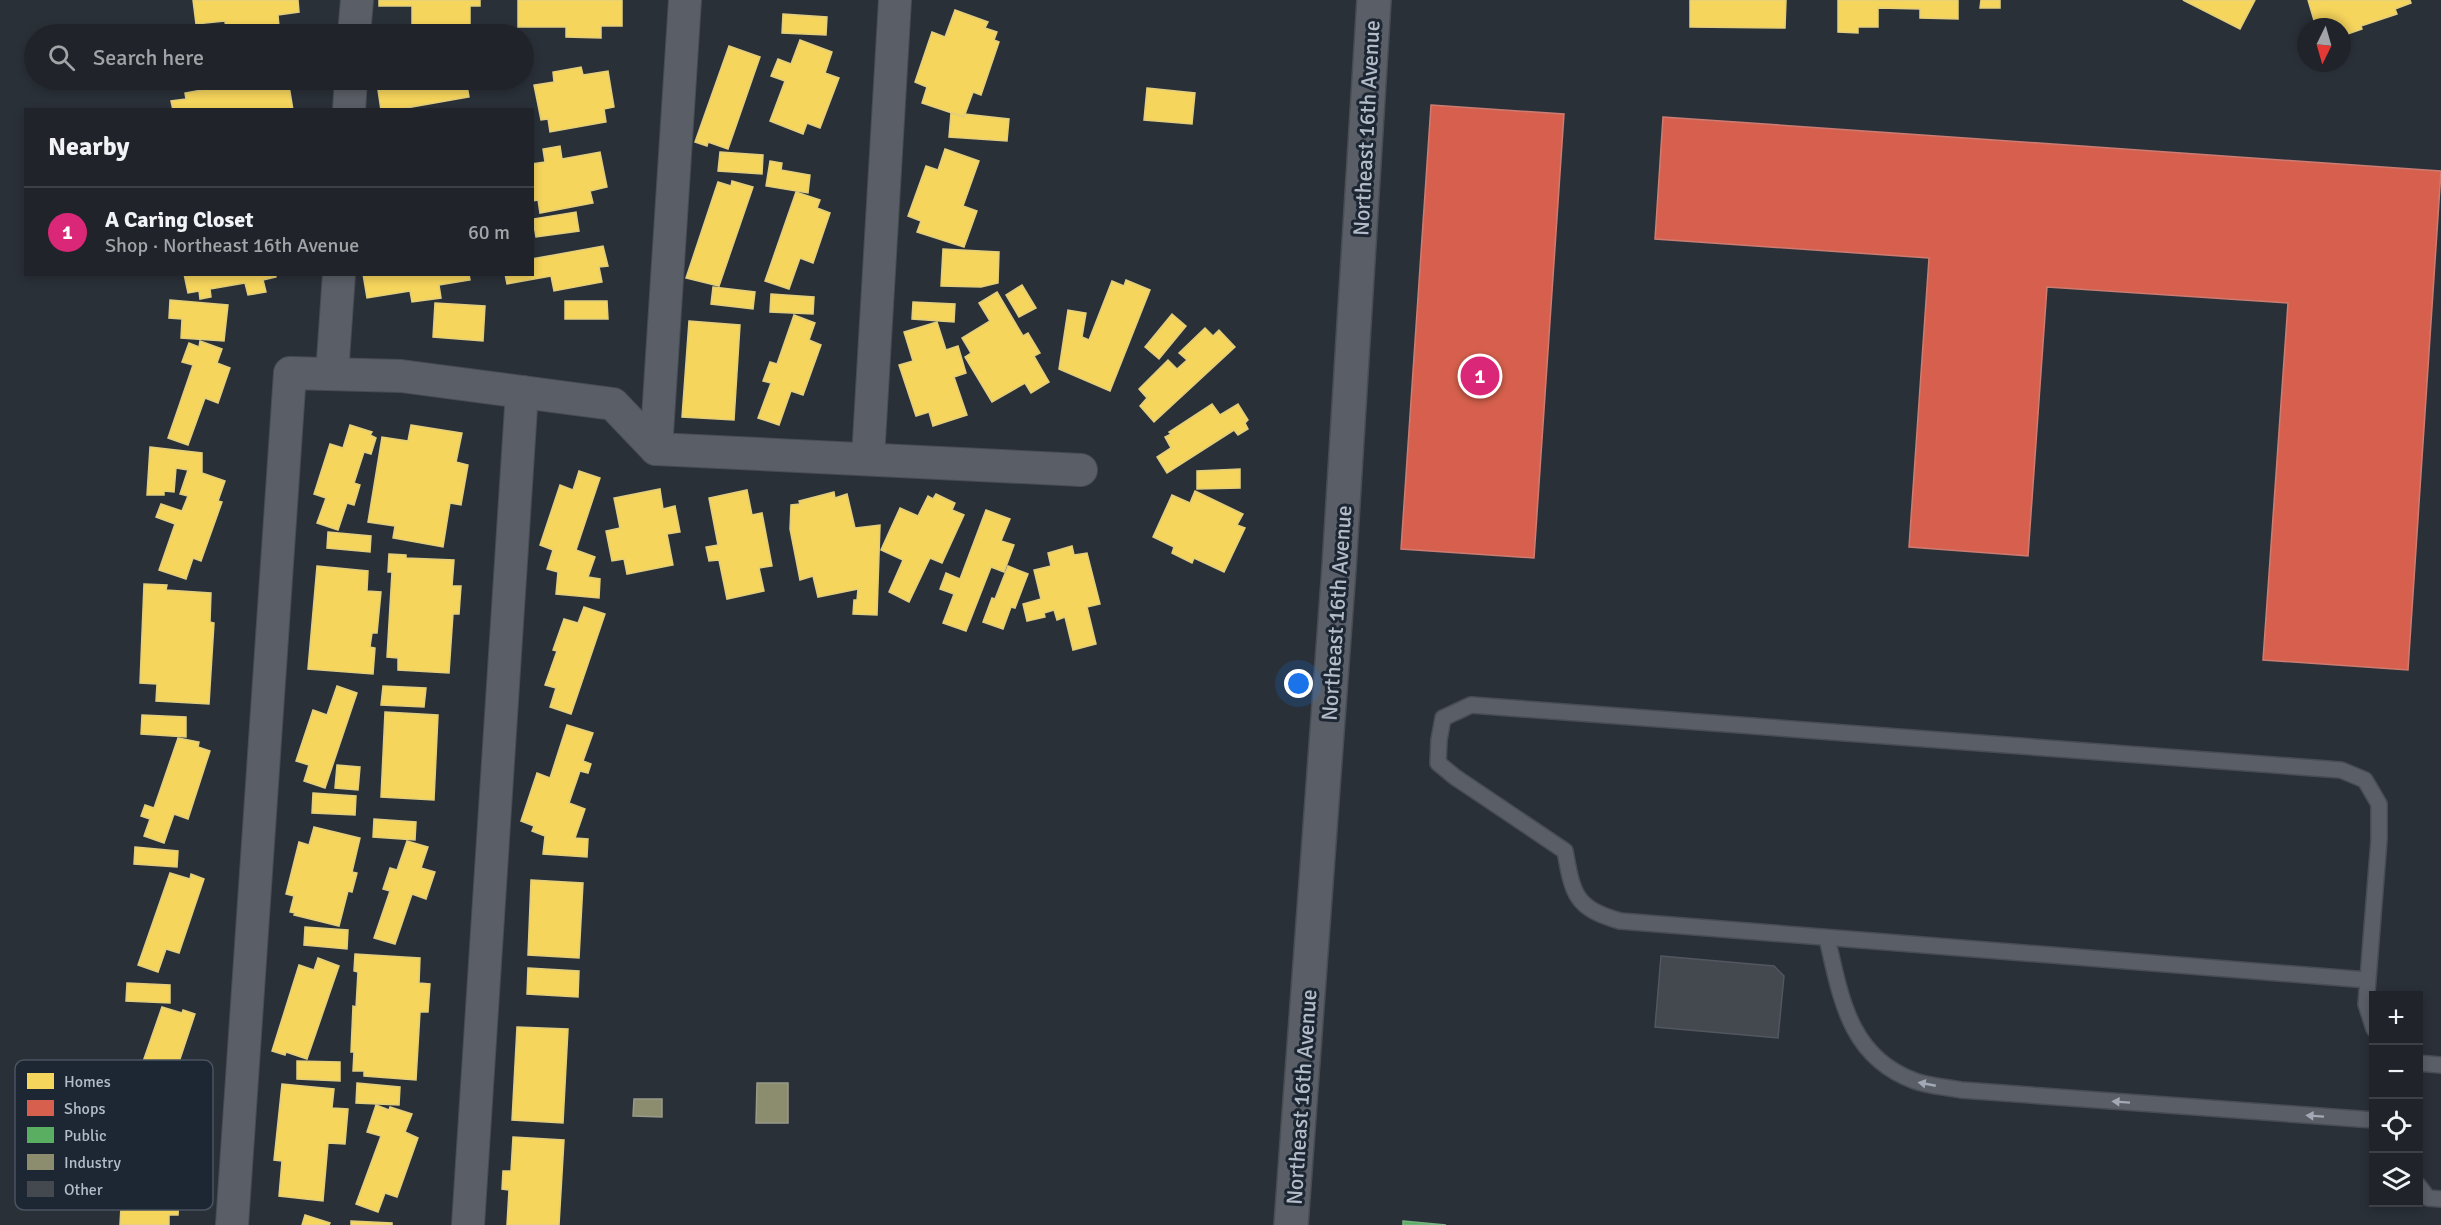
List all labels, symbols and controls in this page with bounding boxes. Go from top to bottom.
north arrow [2297,18,2351,72]
street label: Northeast 16th Avenue [1347,19,1386,237]
search box [24,24,534,90]
icon: search [45,41,78,74]
text: Search here [93,44,204,71]
text: Nearby [48,131,129,163]
text: A Caring Closet [105,206,253,233]
text: 1 [62,220,73,245]
text: 60 m [468,220,510,245]
text: Shop · Northeast 16th Avenue [105,233,359,258]
pin: 1 [1460,354,1500,398]
street label: Northeast 16th Avenue [1315,504,1358,722]
your location [1284,669,1313,698]
street label: Northeast 16th Avenue [1280,988,1323,1206]
map controls [2369,991,2423,1207]
button: + [2369,991,2423,1045]
button: − [2369,1045,2423,1099]
legend [15,1060,213,1210]
text: Homes [64,1072,111,1092]
one-way arrow [1917,1078,1936,1088]
one-way arrow [2111,1097,2130,1107]
text: Shops [64,1099,105,1119]
button: locate [2369,1099,2423,1153]
one-way arrow [2306,1111,2325,1121]
text: Public [64,1126,107,1146]
text: Industry [64,1153,122,1173]
button: layers [2369,1153,2423,1207]
text: Other [64,1180,103,1200]

